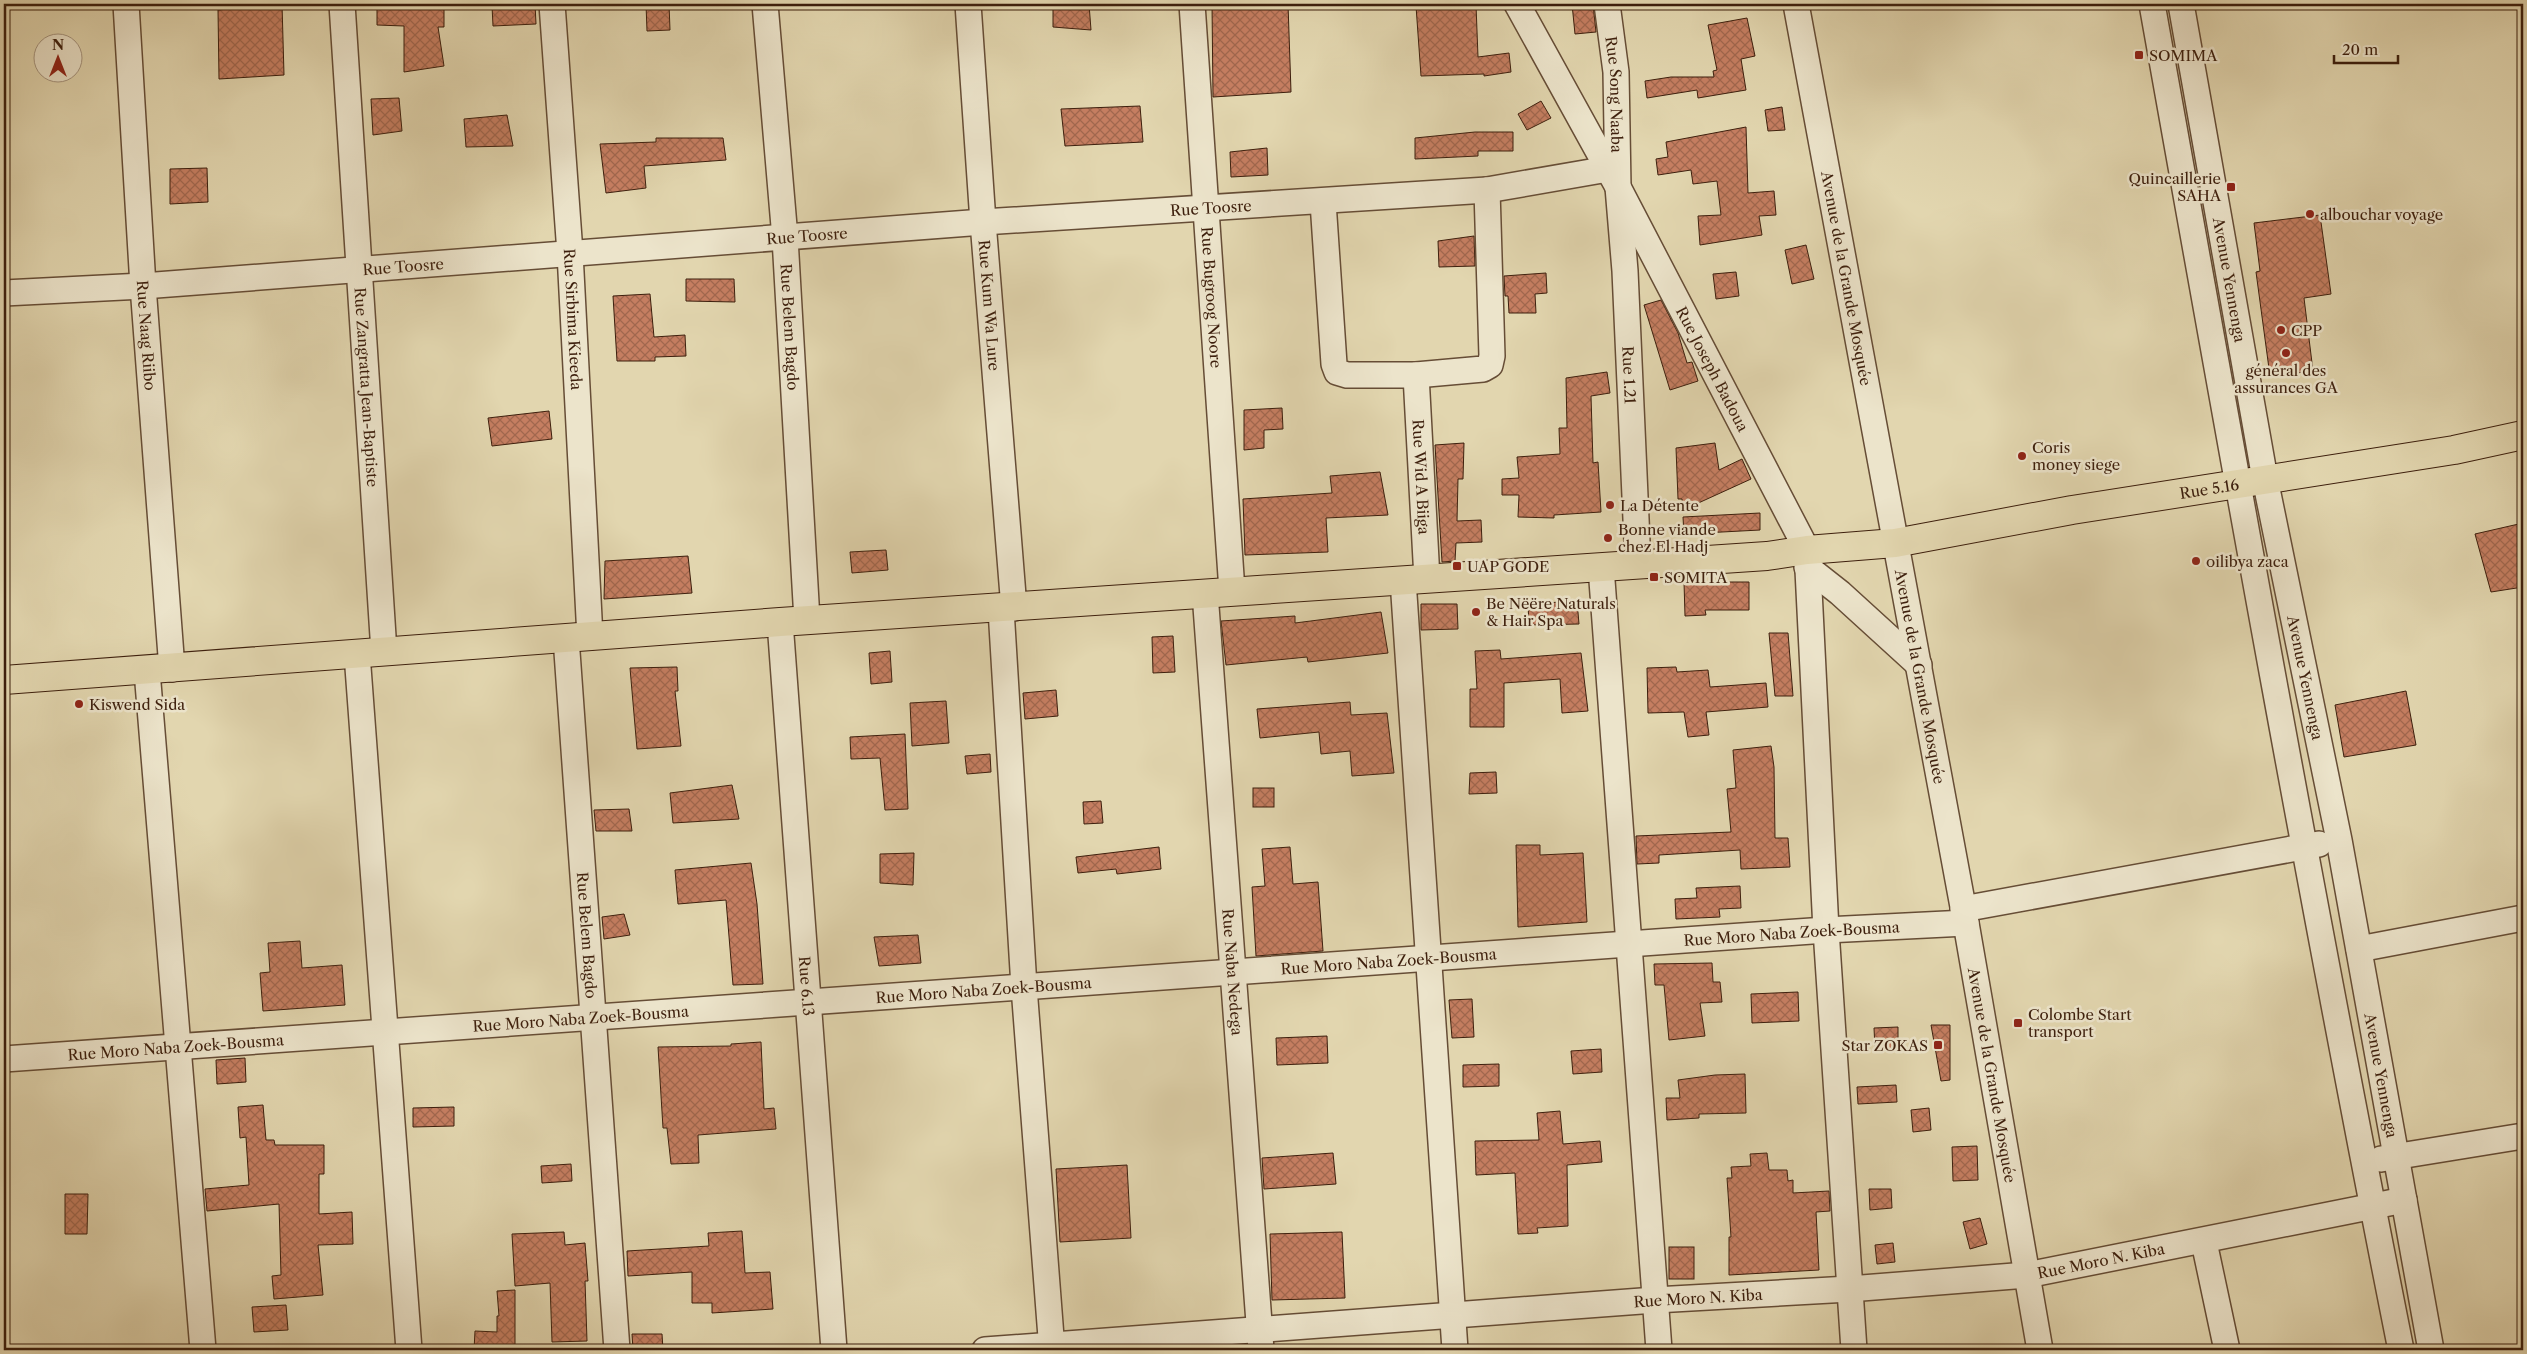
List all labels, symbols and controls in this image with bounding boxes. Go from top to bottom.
north arrow [32,32,82,82]
scale bar [2334,32,2398,64]
street label: Rue Song Naaba [1602,35,1627,153]
text: N [52,36,64,54]
text: 20 m [2342,40,2378,59]
place label: SOMIMA [2149,46,2218,65]
marker: SOMIMA [2133,49,2145,61]
street label: Avenue de la Grande Mosquée [1817,168,1876,387]
place label: Quincaillerie SAHA [2128,169,2222,205]
marker: Quincaillerie SAHA [2225,181,2237,193]
street label: Rue Toosre [1170,195,1252,220]
place label: albouchar voyage [2320,205,2443,224]
marker: albouchar voyage [2304,208,2316,220]
street label: Avenue Yennenga [2209,215,2250,344]
street label: Rue Toosre [766,223,848,248]
street label: Rue Bugroog Noore [1198,226,1226,369]
street label: Rue Kum Wa Lure [975,239,1004,371]
street label: Rue Sirbima Kieeda [560,248,587,391]
street label: Rue Toosre [362,254,444,279]
street label: Rue Belem Bagdo [777,263,803,391]
street label: Rue Naag Riibo [133,280,160,391]
street label: Rue Zangratta Jean-Baptiste [351,287,383,488]
street label: Rue Joseph Badoua [1672,303,1753,435]
place label: CPP [2291,321,2322,340]
marker: CPP [2275,324,2287,336]
street label: Rue 1.21 [1619,346,1640,405]
marker: général des assurances GA [2280,347,2292,359]
place label: général des assurances GA [2234,361,2339,397]
street label: Rue Wid A Biiga [1409,419,1434,535]
place label: Coris money siege [2032,438,2120,474]
marker: Coris money siege [2016,450,2028,462]
street label: Rue 5.16 [2178,474,2240,502]
place label: La Détente [1620,496,1699,515]
marker: La Détente [1604,499,1616,511]
place label: Bonne viande chez El Hadj [1618,520,1716,556]
marker: Bonne viande chez El Hadj [1602,532,1614,544]
place label: oilibya zaca [2206,552,2289,571]
marker: oilibya zaca [2190,555,2202,567]
place label: UAP GODE [1467,557,1549,576]
marker: UAP GODE [1451,560,1463,572]
street label: Avenue de la Grande Mosquée [1891,567,1950,785]
place label: SOMITA [1664,568,1728,587]
marker: SOMITA [1648,571,1660,583]
place label: Be Nëëre Naturals & Hair Spa [1486,594,1616,630]
marker: Be Nëëre Naturals & Hair Spa [1470,606,1482,618]
street label: Avenue Yennenga [2283,613,2328,741]
place label: Kiswend Sida [89,695,185,714]
marker: Kiswend Sida [73,698,85,710]
street label: Rue Belem Bagdo [573,871,601,999]
street label: Rue Naba Nedega [1219,908,1247,1036]
street label: Rue Moro Naba Zoek-Bousma [1683,917,1900,950]
street label: Rue Moro Naba Zoek-Bousma [1280,944,1497,978]
street label: Rue 6.13 [795,955,819,1017]
street label: Avenue de la Grande Mosquée [1964,965,2020,1184]
street label: Rue Moro Naba Zoek-Bousma [875,973,1092,1007]
street label: Rue Moro Naba Zoek-Bousma [472,1001,689,1035]
place label: Colombe Start transport [2028,1005,2132,1041]
street label: Avenue Yennenga [2361,1010,2402,1139]
marker: Colombe Start transport [2012,1017,2024,1029]
street label: Rue Moro Naba Zoek-Bousma [67,1030,284,1064]
place label: Star ZOKAS [1842,1036,1928,1055]
marker: Star ZOKAS [1932,1039,1944,1051]
street label: Rue Moro N. Kiba [2036,1238,2166,1282]
street label: Rue Moro N. Kiba [1633,1284,1763,1311]

